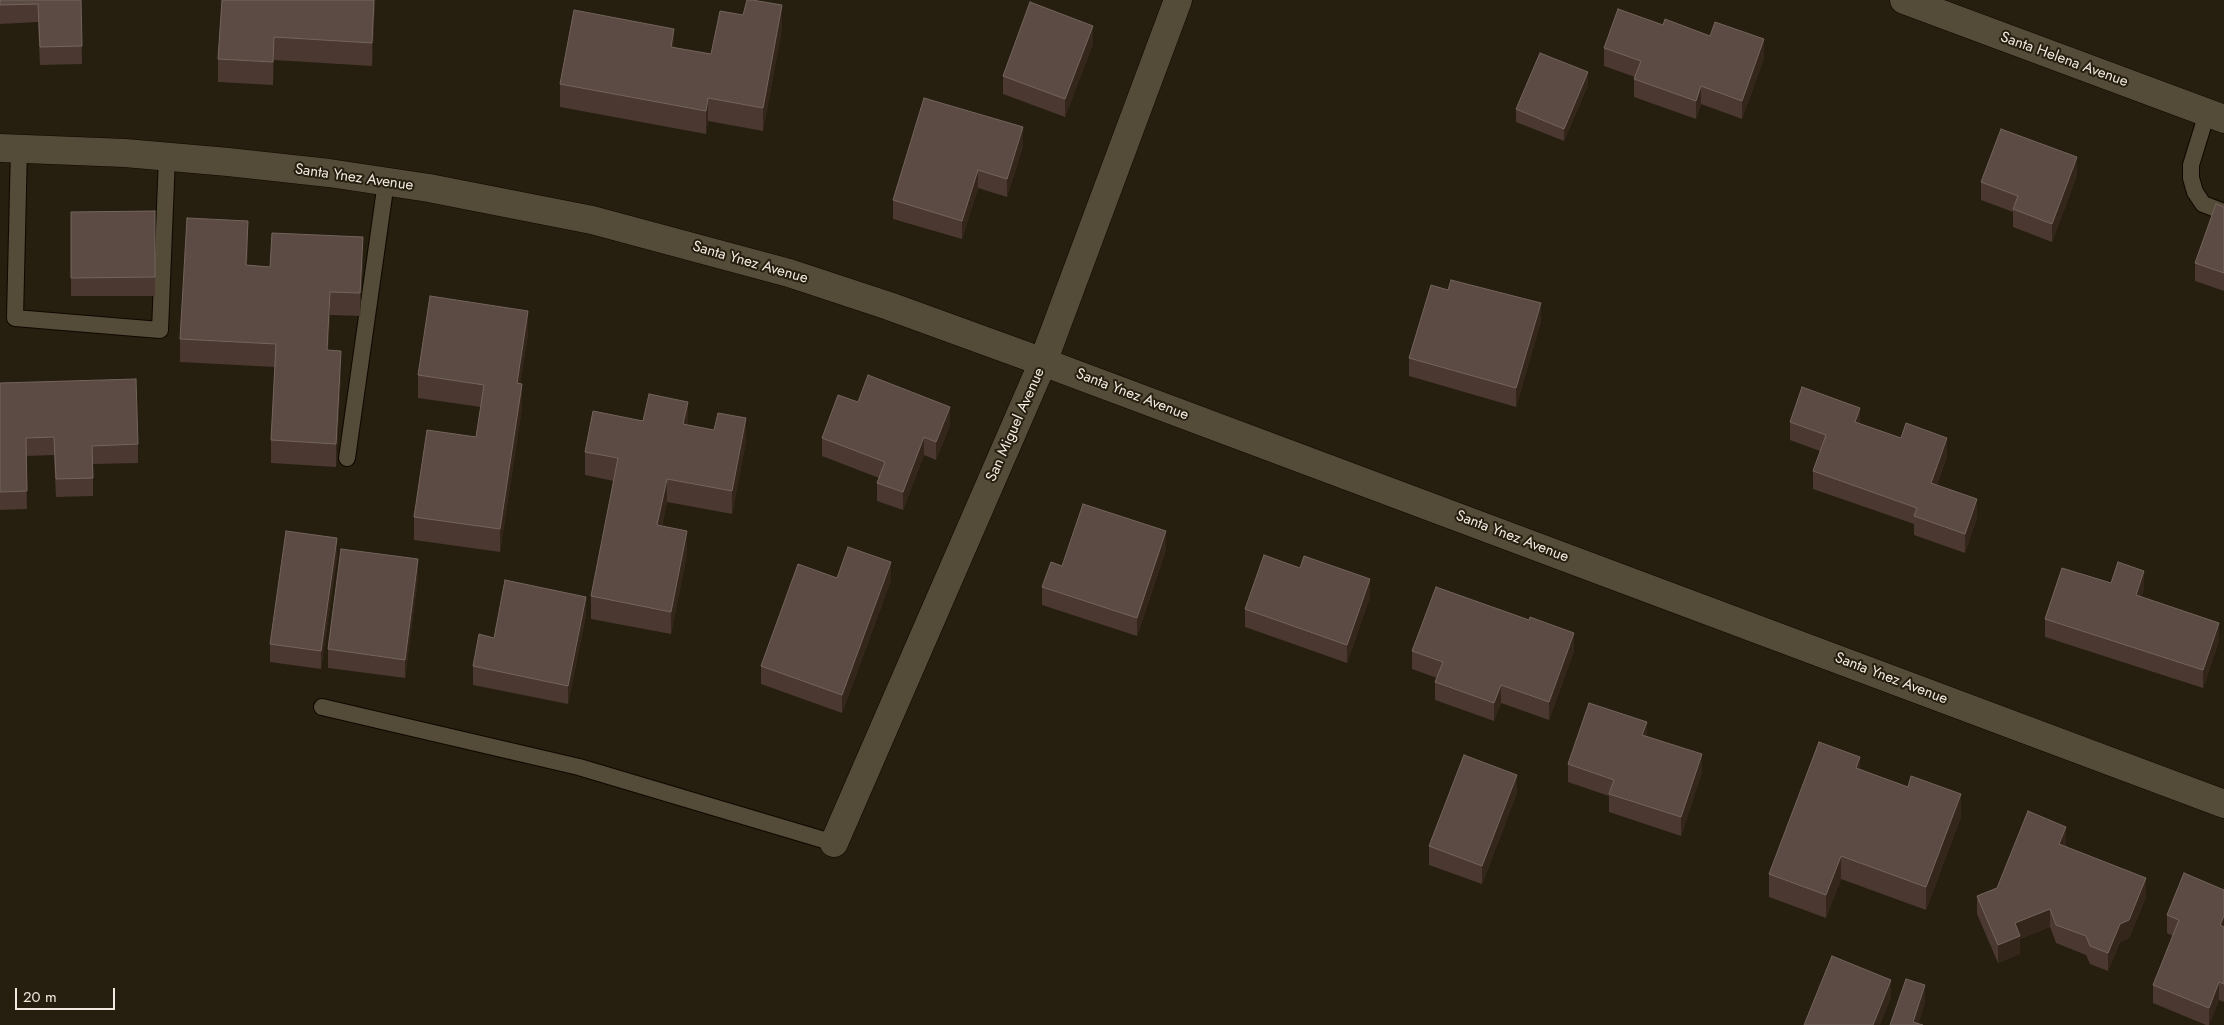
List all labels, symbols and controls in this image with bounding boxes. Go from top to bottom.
street label: Santa Helena Avenue [1998,29,2130,91]
street label: Santa Ynez Avenue [294,161,414,195]
street label: Santa Ynez Avenue [690,238,810,288]
street label: San Miguel Avenue [983,365,1049,485]
street label: Santa Ynez Avenue [1073,365,1191,425]
street label: Santa Ynez Avenue [1453,507,1571,567]
street label: Santa Ynez Avenue [1832,649,1950,709]
scale bar [18,978,118,1010]
text: 20 m [23,986,57,1008]

